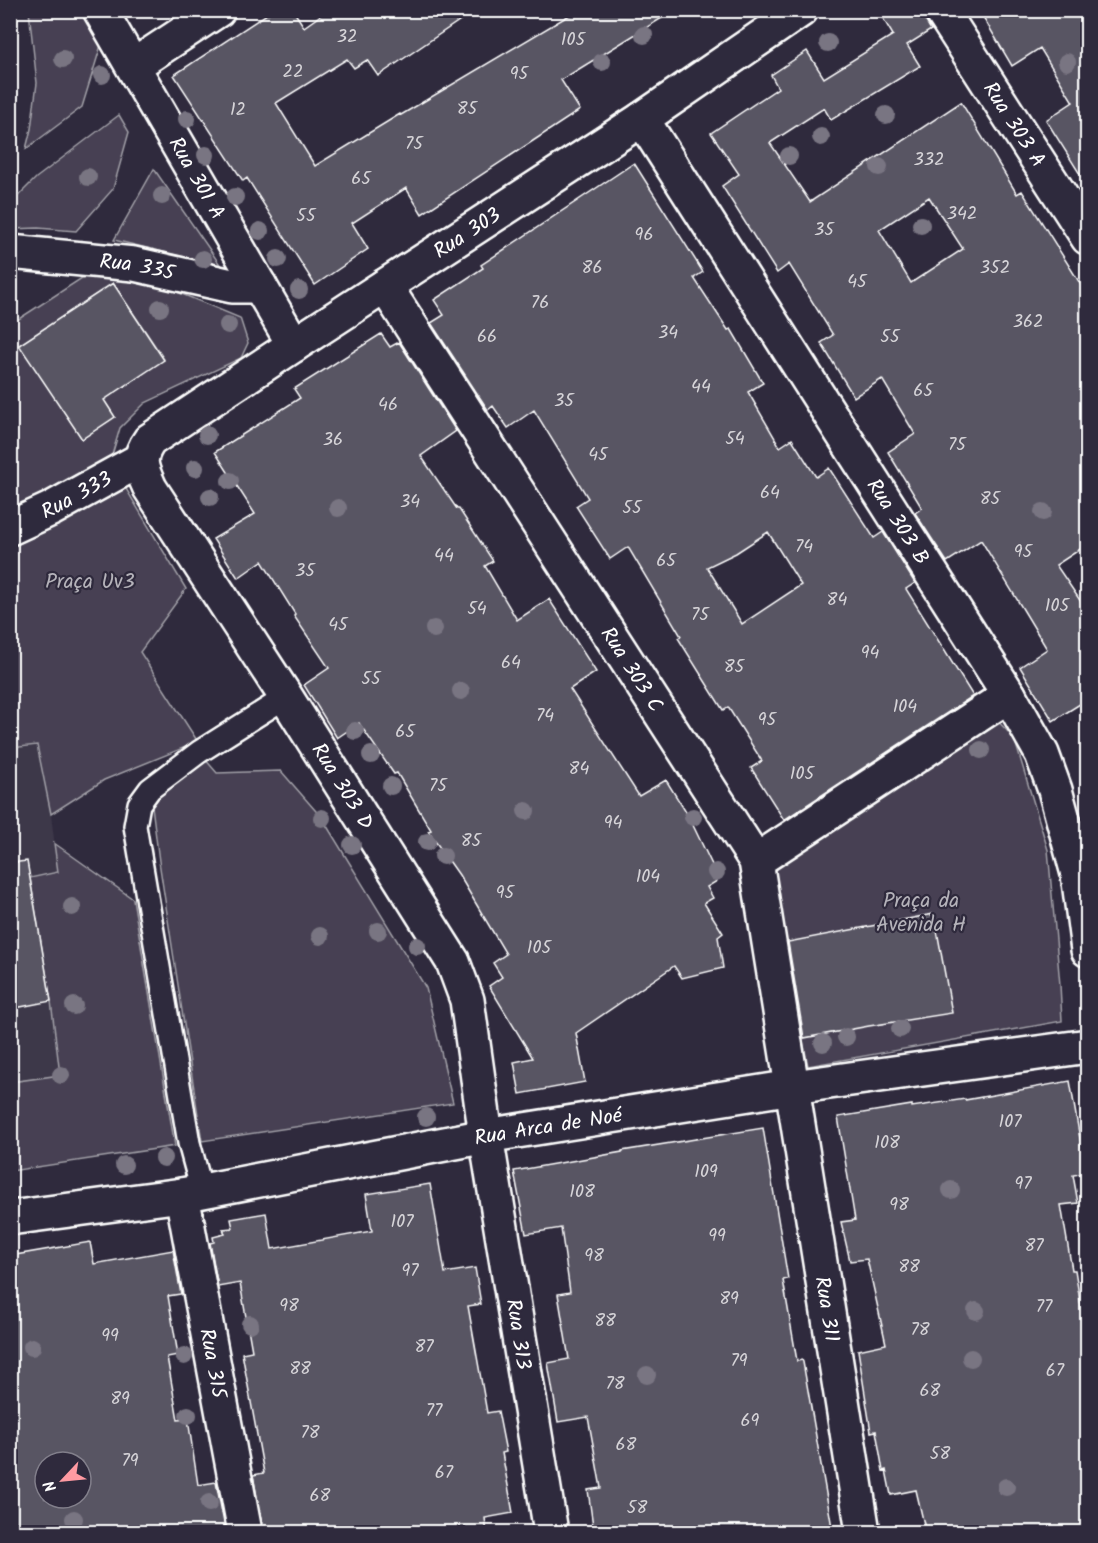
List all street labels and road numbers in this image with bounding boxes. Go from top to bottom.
street label: Rua 303 A [973,76,1053,175]
street label: Rua 301 A [159,131,233,226]
street label: Rua 303 [427,200,508,268]
street label: Rua 335 [98,246,179,291]
street label: Rua 333 [36,463,118,529]
street label: Rua 303 B [857,472,937,572]
street label: Rua 303 C [591,621,671,719]
street label: Rua 303 D [302,737,381,837]
street label: Rua Arca de Noé [471,1099,625,1156]
street label: Rua 311 [804,1274,847,1344]
street label: Rua 313 [496,1296,539,1372]
street label: Rua 315 [189,1326,235,1403]

